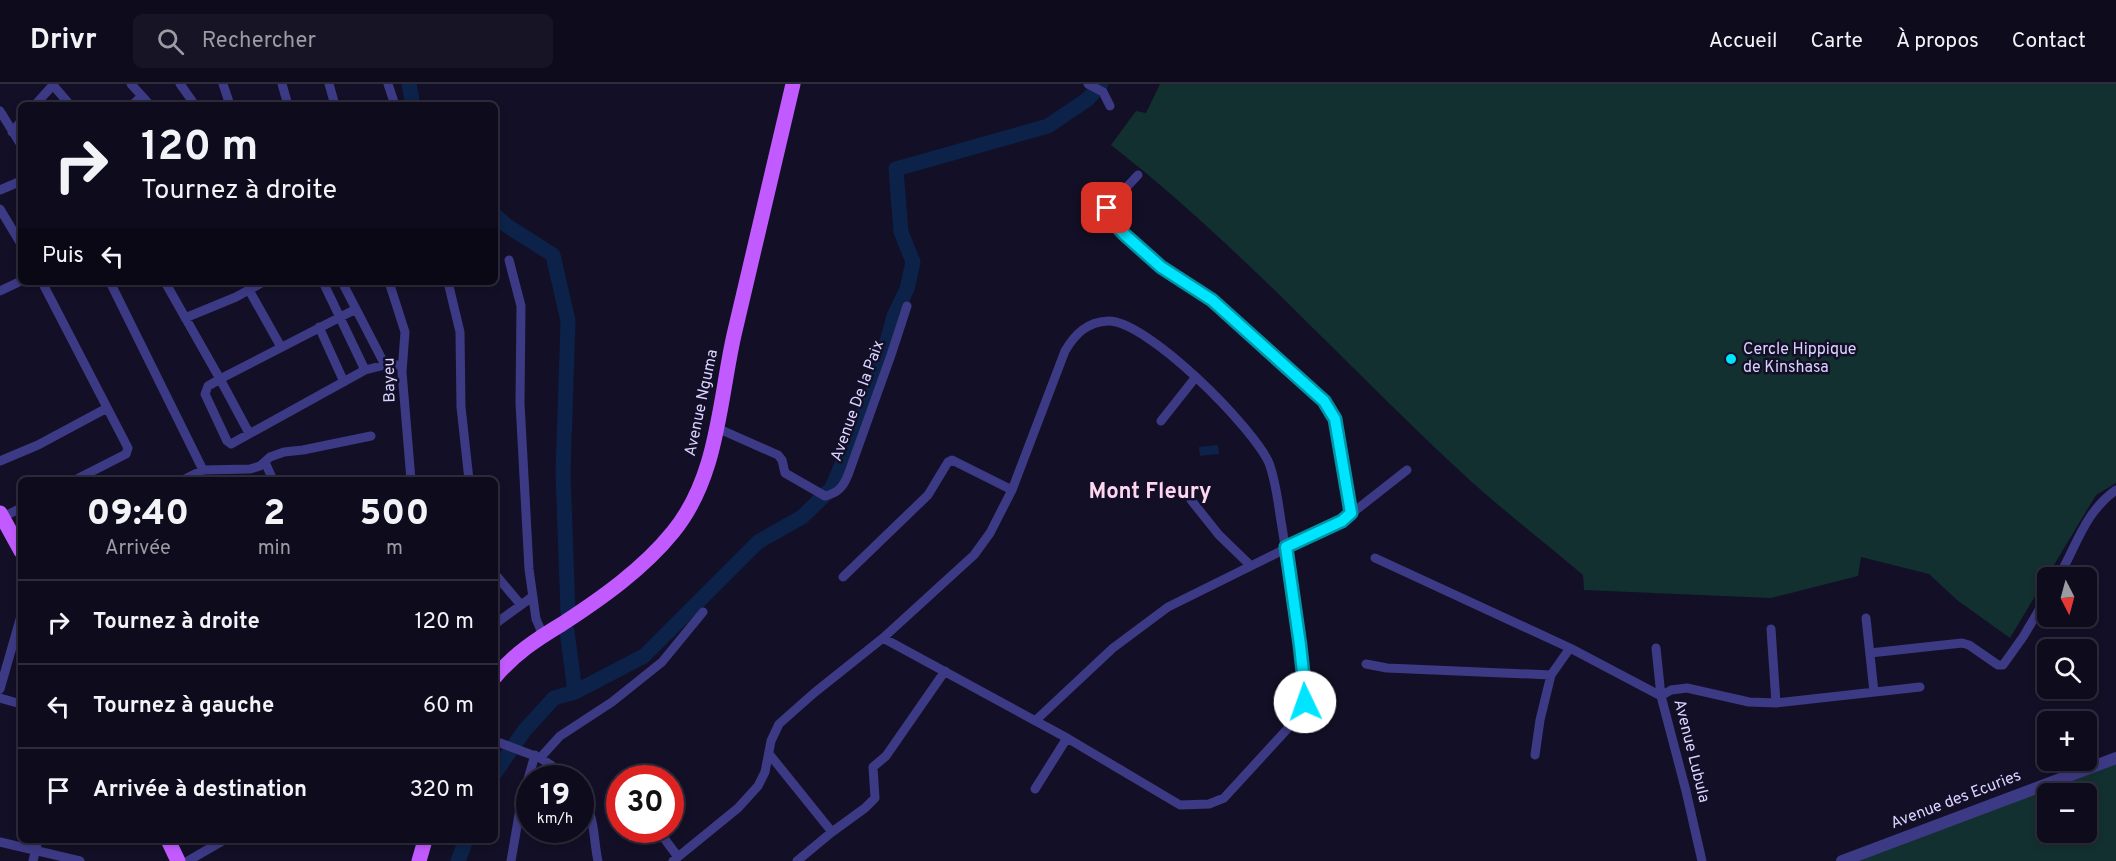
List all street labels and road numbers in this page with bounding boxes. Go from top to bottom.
street label: Avenue De la Paix [827,338,889,464]
street label: Avenue Nguma [681,348,723,458]
street label: Bayeu [380,357,400,403]
street label: Avenue Lubula [1668,697,1714,805]
street label: Avenue des Ecuries [1888,766,2024,834]

